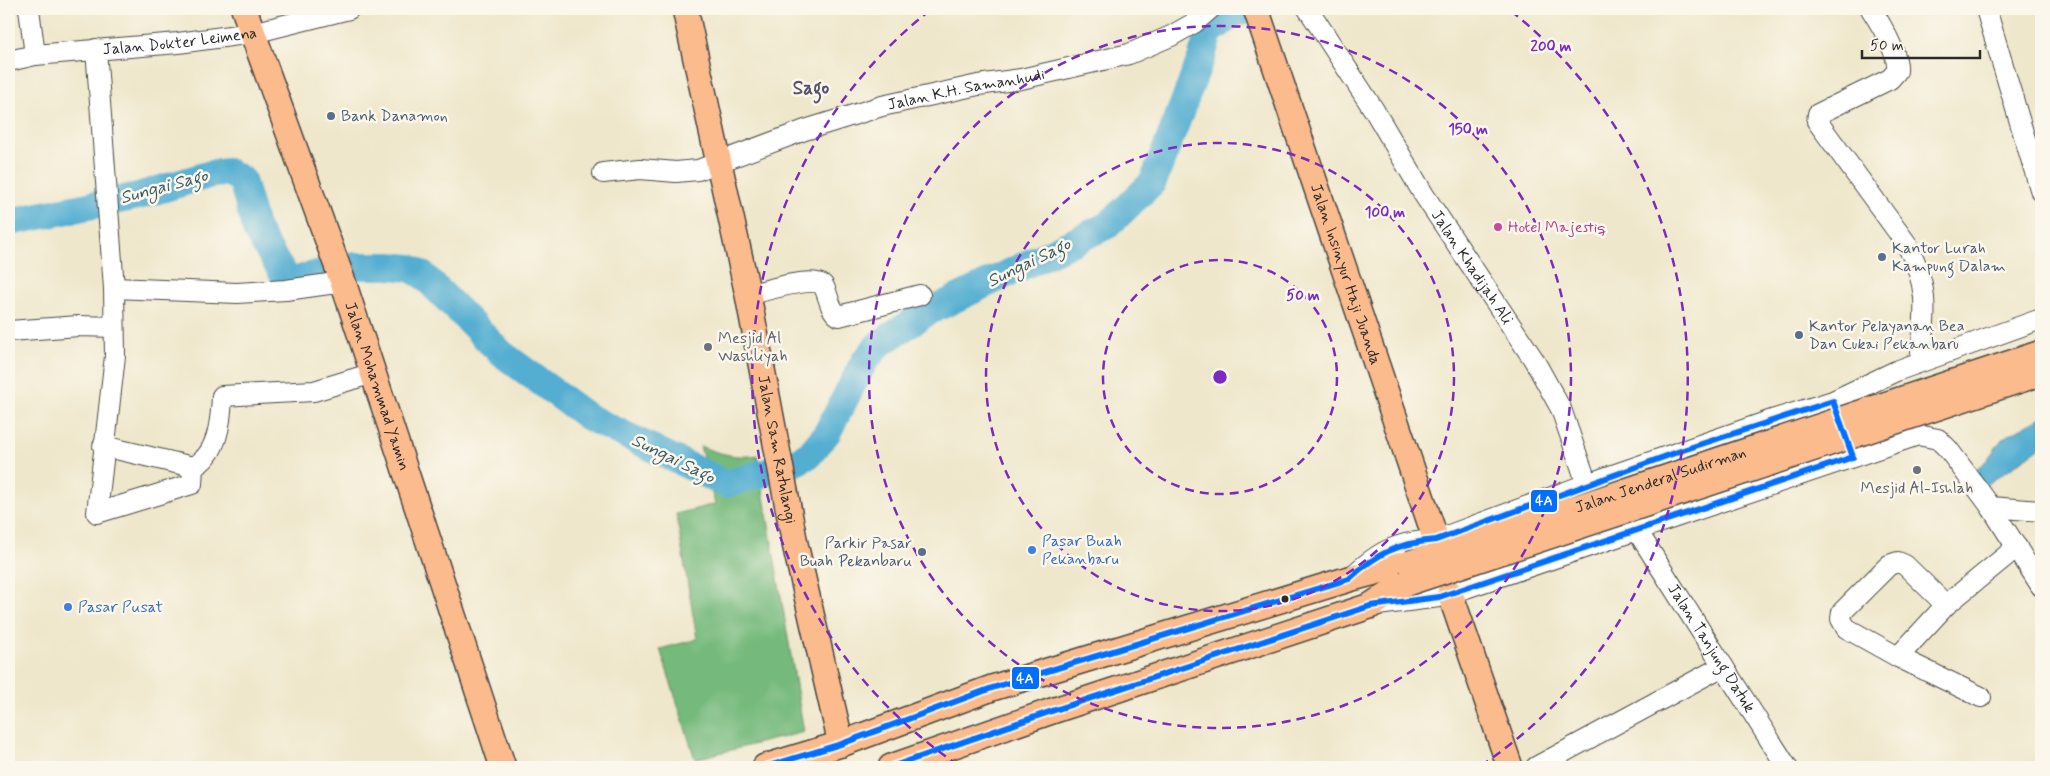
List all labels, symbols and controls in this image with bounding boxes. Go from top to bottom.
street label: Jalan Dokter Leimena [102,22,258,60]
scale bar [1862,28,1980,60]
text: 50 m [1870,36,1904,56]
text: 200 m [1531,37,1572,57]
street label: Jalan K.H. Samanhudi [885,63,1047,115]
district label: Sago [793,76,830,104]
place label: Bank Danamon [341,106,448,127]
marker: Bank Danamon [325,110,337,122]
text: 150 m [1448,120,1488,140]
water label: Sungai Sago [117,164,212,212]
street label: Jalan Insinyur Haji Juanda [1305,181,1386,368]
text: 100 m [1365,203,1405,223]
street label: Jalan Khadijah Ali [1426,206,1518,329]
place label: Hotel Majestiq [1508,217,1606,238]
marker: Hotel Majestiq [1492,221,1504,233]
water label: Sungai Sago [983,232,1076,295]
place label: Kantor Lurah Kampung Dalam [1892,238,2006,278]
marker: Kantor Lurah Kampung Dalam [1876,251,1888,263]
text: 50 m [1286,286,1320,306]
street label: Jalan Mohammad Yamin [340,299,415,473]
place label: Kantor Pelayanan Bea Dan Cukai Pekanbaru [1809,316,1965,355]
place label: Mesjid Al Washliyah [718,328,788,367]
marker: Kantor Pelayanan Bea Dan Cukai Pekanbaru [1793,329,1805,341]
marker: Mesjid Al Washliyah [702,341,714,353]
centre of rings [1211,368,1229,386]
street label: Jalan Sam Ratulangi [753,373,801,526]
water label: Sungai Sago [626,429,719,492]
street label: Jalan Jenderal Sudirman [1572,441,1749,518]
marker: Mesjid Al-Ishlah [1911,464,1923,476]
place label: Mesjid Al-Ishlah [1861,478,1973,499]
line badge: 4A [1530,489,1558,513]
text: 4A [1535,492,1553,510]
place label: Pasar Buah Pekanbaru [1042,531,1122,570]
place label: Parkir Pasar Buah Pekanbaru [800,533,912,572]
marker: Pasar Buah Pekanbaru [1026,544,1038,556]
marker: Parkir Pasar Buah Pekanbaru [916,546,928,558]
street label: Jalan Tanjung Datuk [1663,580,1760,716]
unlabelled marker [1280,594,1290,604]
place label: Pasar Pusat [78,597,163,618]
marker: Pasar Pusat [62,601,74,613]
line badge: 4A [1011,666,1040,690]
text: 4A [1016,670,1034,688]

